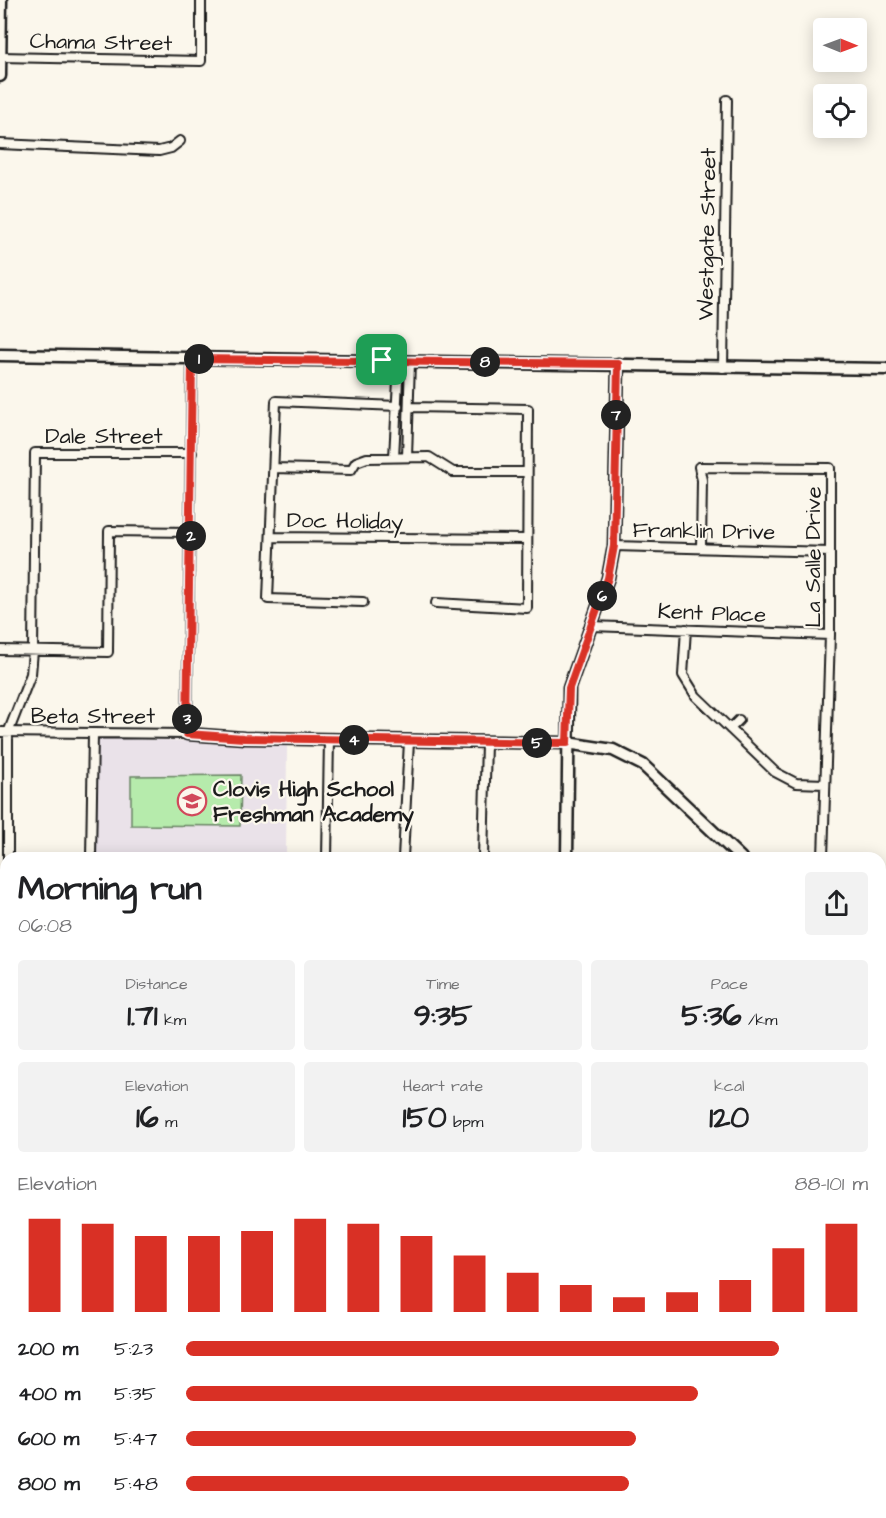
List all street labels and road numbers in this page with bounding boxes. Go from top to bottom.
street label: Chama Street [29,26,173,59]
street label: Westgate Street [690,147,726,321]
street label: Dale Street [45,421,163,452]
street label: La Salle Drive [798,486,829,628]
street label: Doc Holiday [286,505,403,539]
street label: Franklin Drive [632,515,776,548]
street label: Kent Place [657,596,767,631]
street label: Beta Street [31,701,155,732]

